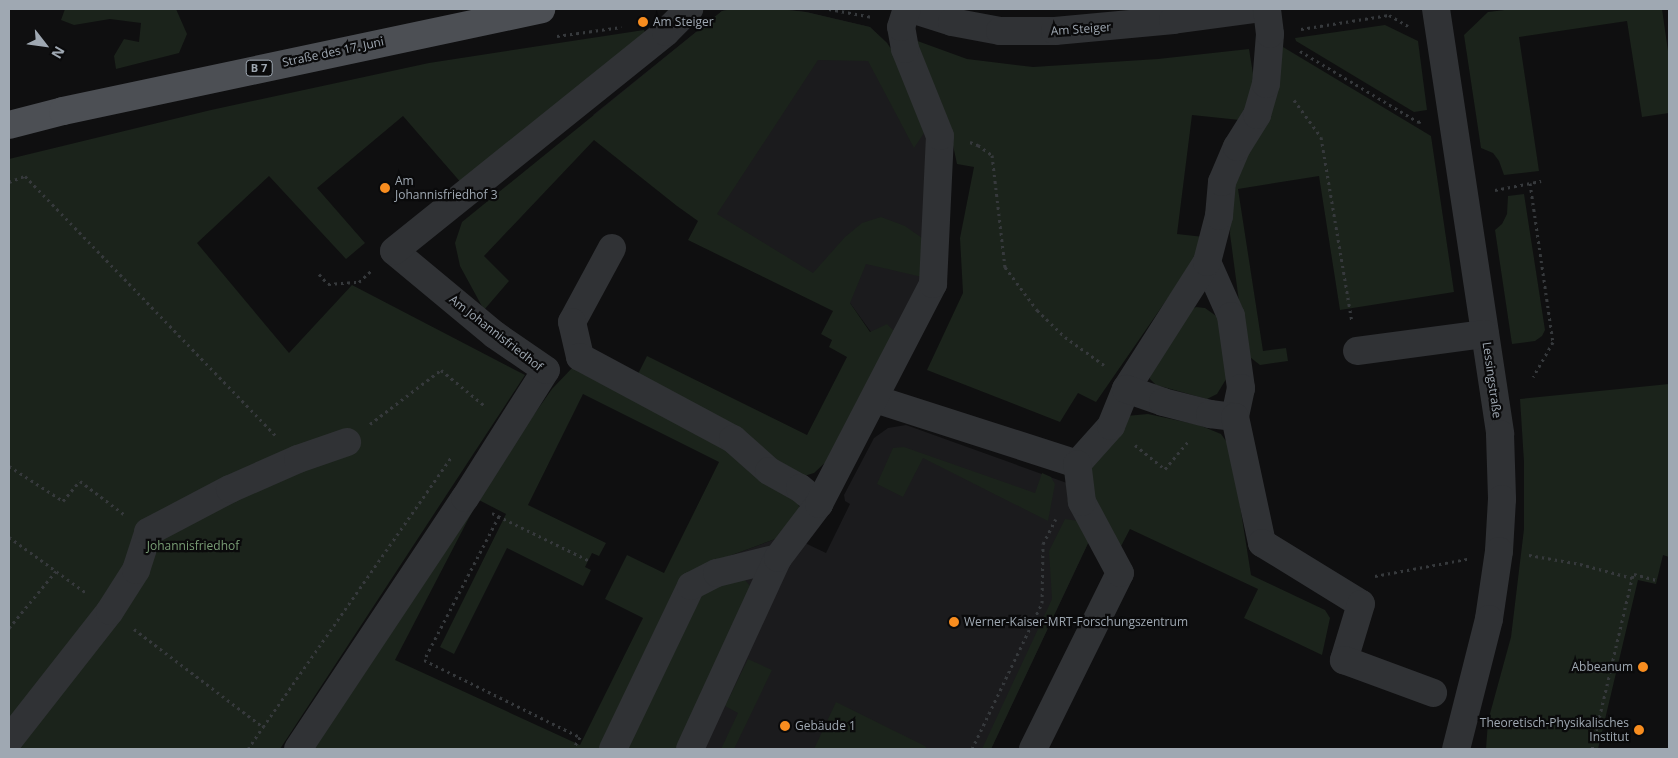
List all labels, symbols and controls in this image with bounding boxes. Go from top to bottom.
place label: Am Steiger [653,15,714,29]
marker: Am Steiger [637,16,649,28]
north arrow [20,20,70,70]
street label: Am Steiger [1050,20,1112,38]
street label: Straße des 17. Juni [281,34,385,70]
text: N [47,43,70,62]
road number: B 7 [245,59,273,76]
place label: Am Johannisfriedhof 3 [395,174,498,202]
marker: Am Johannisfriedhof 3 [379,182,391,194]
street label: Am Johannisfriedhof [446,292,546,374]
street label: Lessingstraße [1480,341,1504,419]
park label: Johannisfriedhof [147,539,239,553]
place label: Werner-Kaiser-MRT-Forschungszentrum [964,615,1188,629]
marker: Werner-Kaiser-MRT-Forschungszentrum [948,616,960,628]
place label: Abbeanum [1571,660,1633,674]
marker: Abbeanum [1637,661,1649,673]
place label: Theoretisch-Physikalisches Institut [1480,716,1629,744]
place label: Gebäude 1 [795,719,856,733]
marker: Gebäude 1 [779,720,791,732]
marker: Theoretisch-Physikalisches Institut [1633,724,1645,736]

